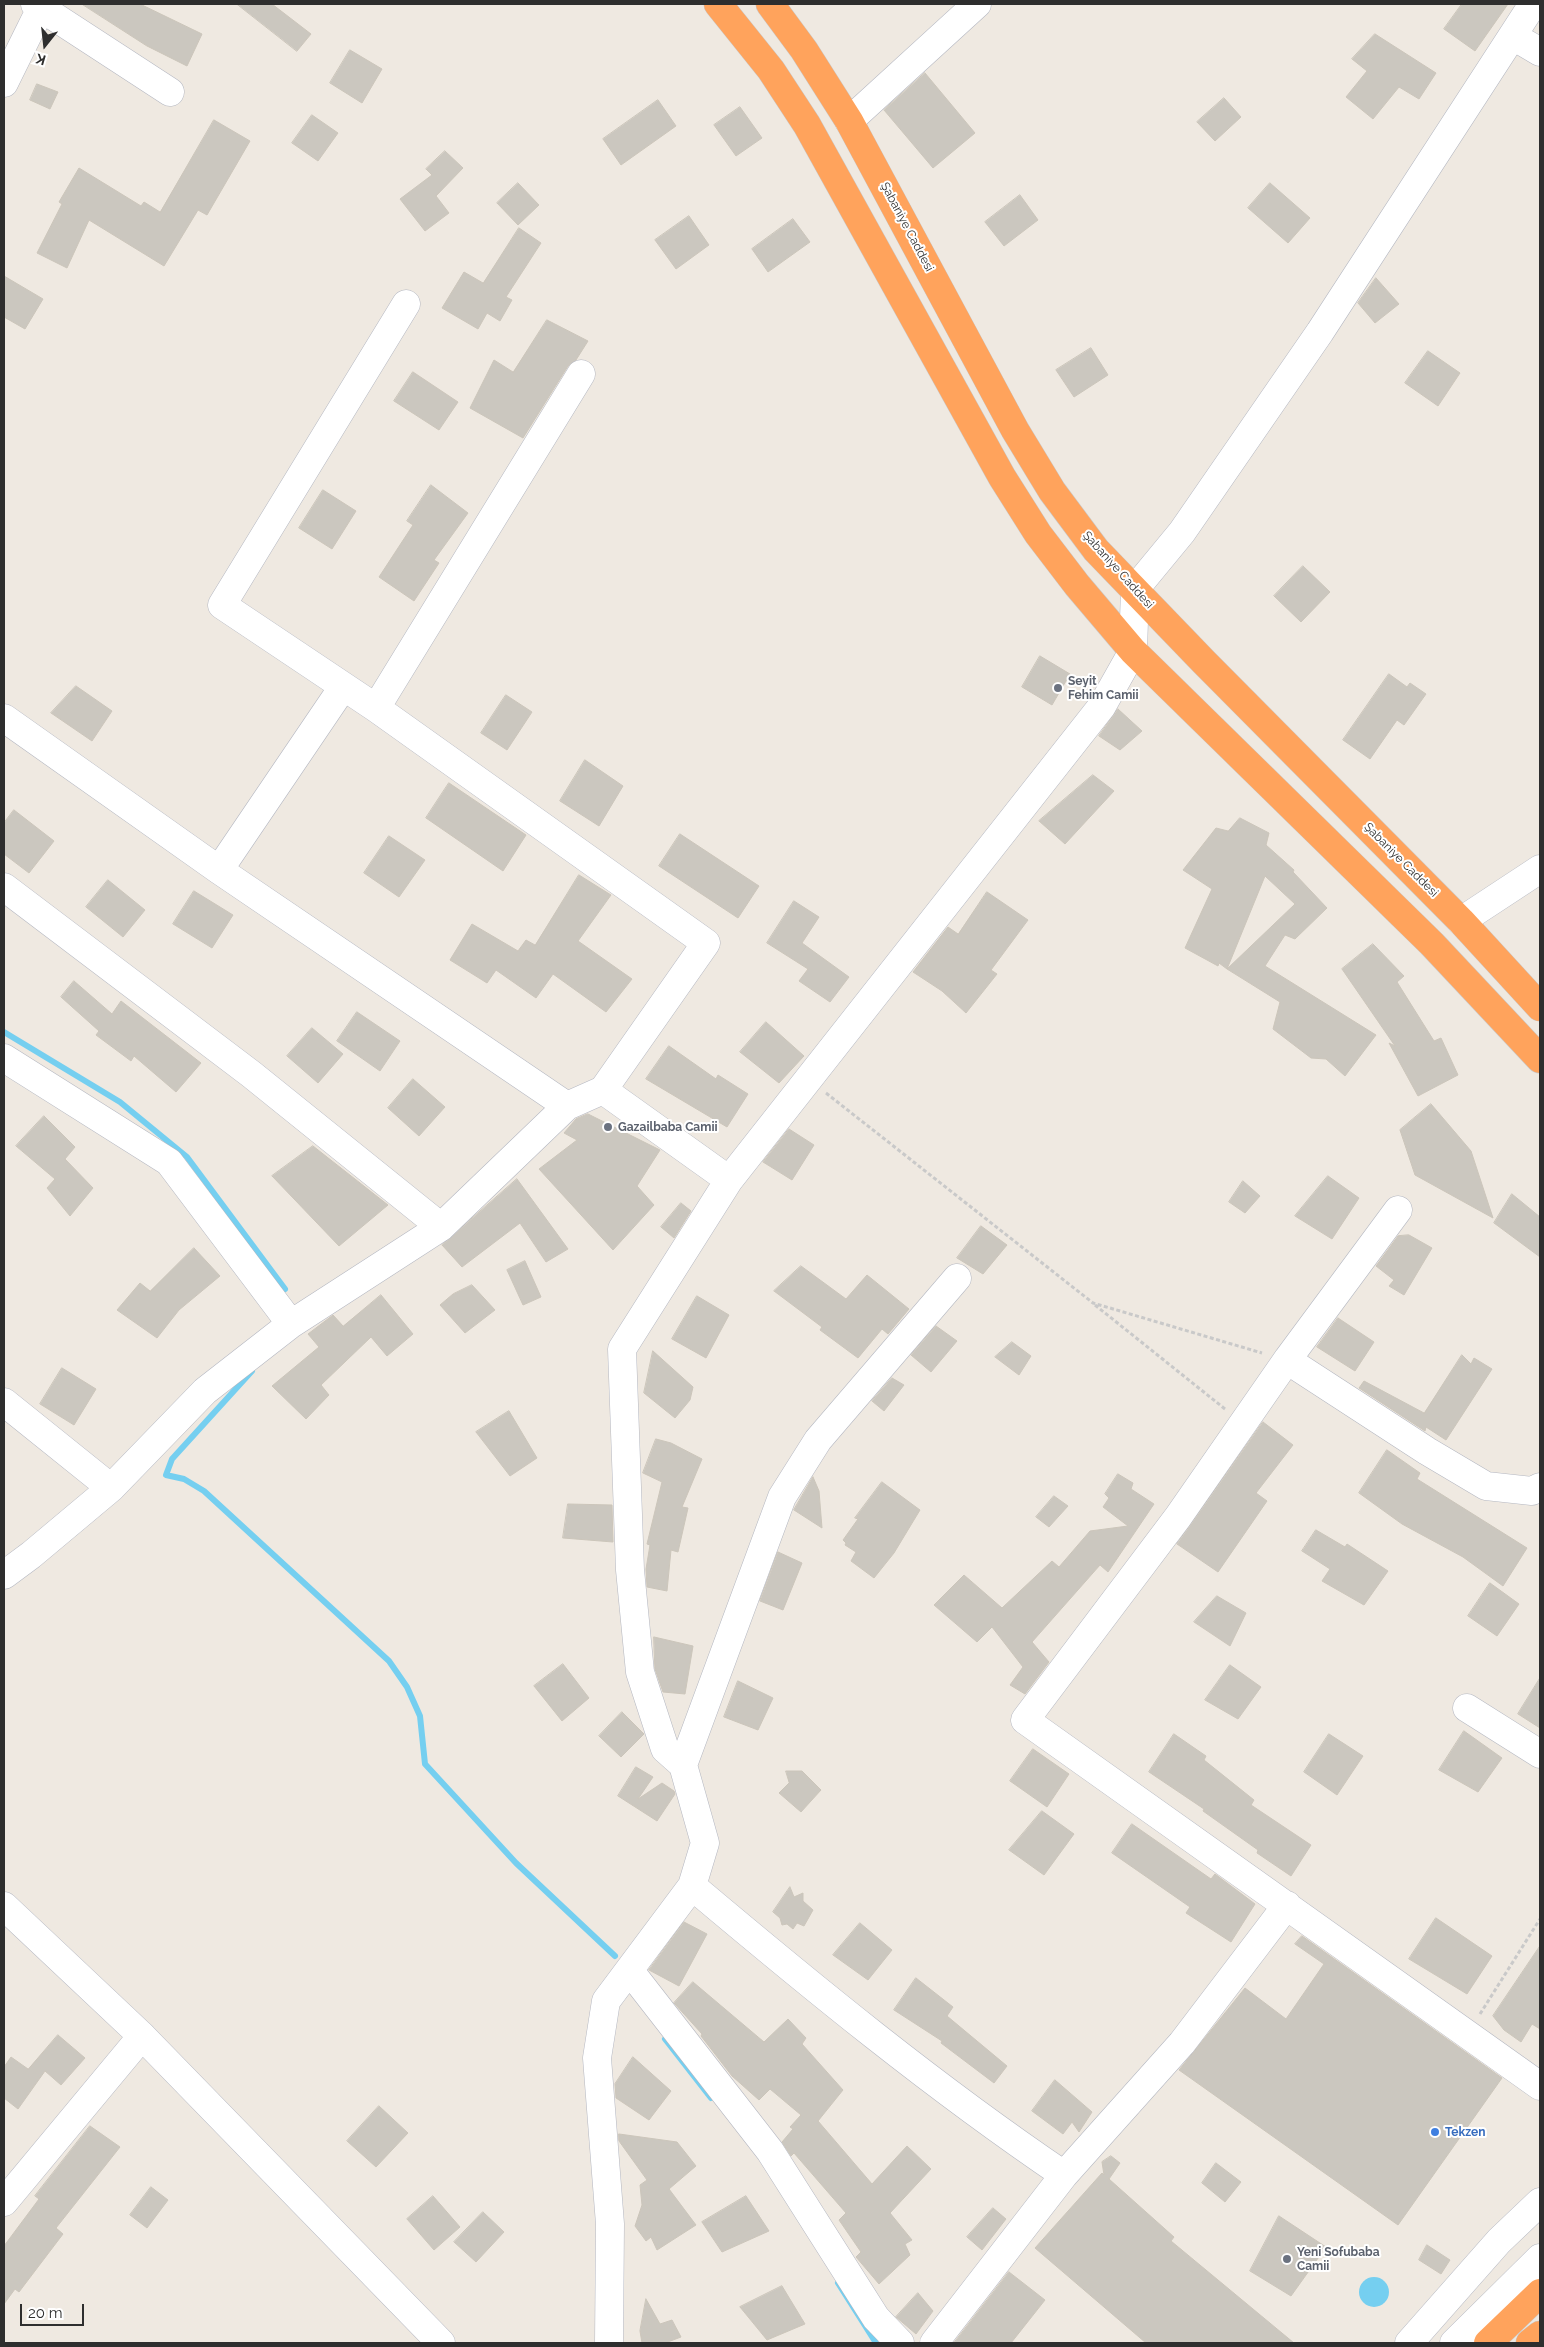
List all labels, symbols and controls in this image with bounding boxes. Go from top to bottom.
north arrow [20,20,70,70]
text: K [34,50,48,68]
street label: Şabaniye Caddesi [877,180,937,274]
street label: Şabaniye Caddesi [1080,528,1156,612]
place label: Seyit Fehim Camii [1068,674,1138,702]
marker: Seyit Fehim Camii [1052,682,1064,694]
street label: Şabaniye Caddesi [1361,820,1441,900]
place label: Gazailbaba Camii [618,1120,718,1134]
marker: Gazailbaba Camii [602,1121,614,1133]
place label: Tekzen [1445,2125,1485,2139]
marker: Tekzen [1429,2126,1441,2138]
place label: Yeni Sofubaba Camii [1297,2245,1380,2273]
marker: Yeni Sofubaba Camii [1281,2253,1293,2265]
scale bar [22,2294,86,2326]
text: 20 m [28,2304,63,2322]

